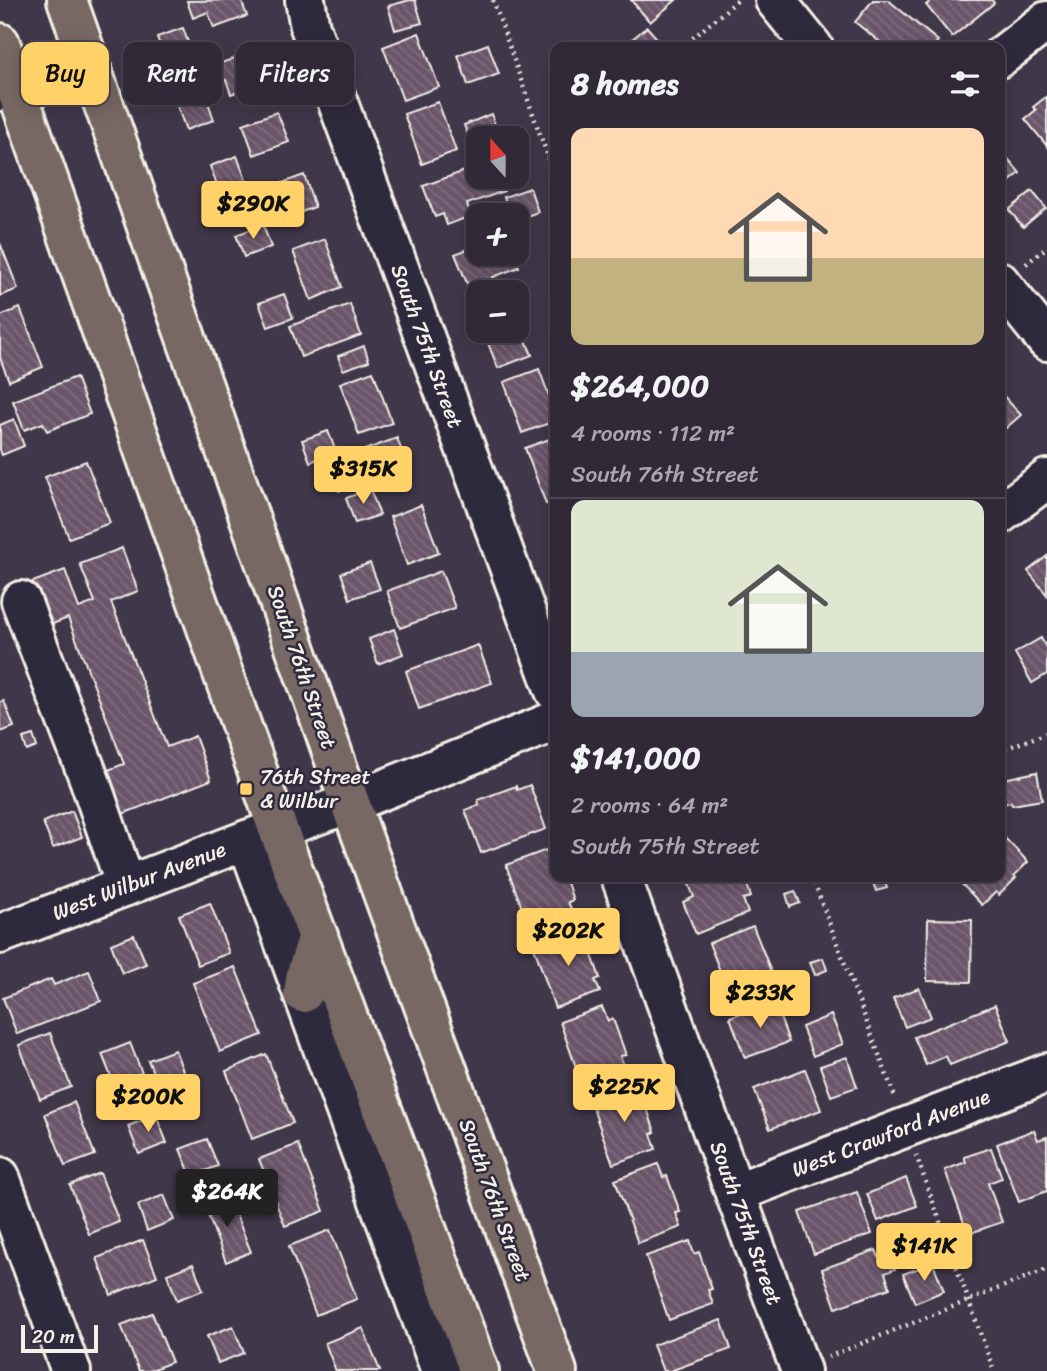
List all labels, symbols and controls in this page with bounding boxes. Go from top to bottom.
chip: Buy [21,42,109,105]
chip: Rent [123,42,222,105]
chip: Filters [236,42,354,105]
text: 8 homes [571,57,679,111]
icon: filters [946,65,984,103]
north arrow [466,126,528,189]
map controls [466,126,529,343]
icon: home [715,174,841,300]
pin: $290K [204,182,302,241]
text: $290K [217,183,289,224]
button: + [466,203,529,266]
street label: South 75th Street [380,259,474,433]
button: − [466,280,529,343]
text: $264,000 [571,359,709,413]
text: 4 rooms · 112 m² [571,413,735,454]
pin: $315K [314,447,412,506]
text: $315K [330,448,396,489]
text: South 76th Street [571,454,759,495]
icon: home [715,546,841,672]
street label: South 76th Street [256,580,348,754]
text: $141,000 [571,731,701,785]
place label: 76th Street & Wilbur [260,758,371,820]
marker: 76th Street & Wilbur [238,781,254,797]
text: 2 rooms · 64 m² [571,785,728,826]
text: South 75th Street [571,826,760,867]
street label: West Wilbur Avenue [47,830,231,932]
pin: $202K [519,908,617,968]
text: $202K [533,910,603,951]
pin: $233K [711,970,809,1030]
text: $233K [726,972,794,1013]
pin: $225K [575,1064,673,1124]
text: $225K [589,1066,659,1107]
pin: $200K [99,1074,197,1134]
text: $200K [112,1076,184,1117]
street label: West Crawford Avenue [786,1078,996,1188]
street label: South 76th Street [448,1113,542,1287]
street label: South 75th Street [699,1136,793,1310]
pin: $264K [178,1170,276,1229]
text: $264K [192,1171,262,1212]
pin: $141K [875,1224,973,1283]
text: $141K [892,1225,956,1266]
text: 20 m [32,1320,75,1353]
scale bar [21,1322,98,1354]

